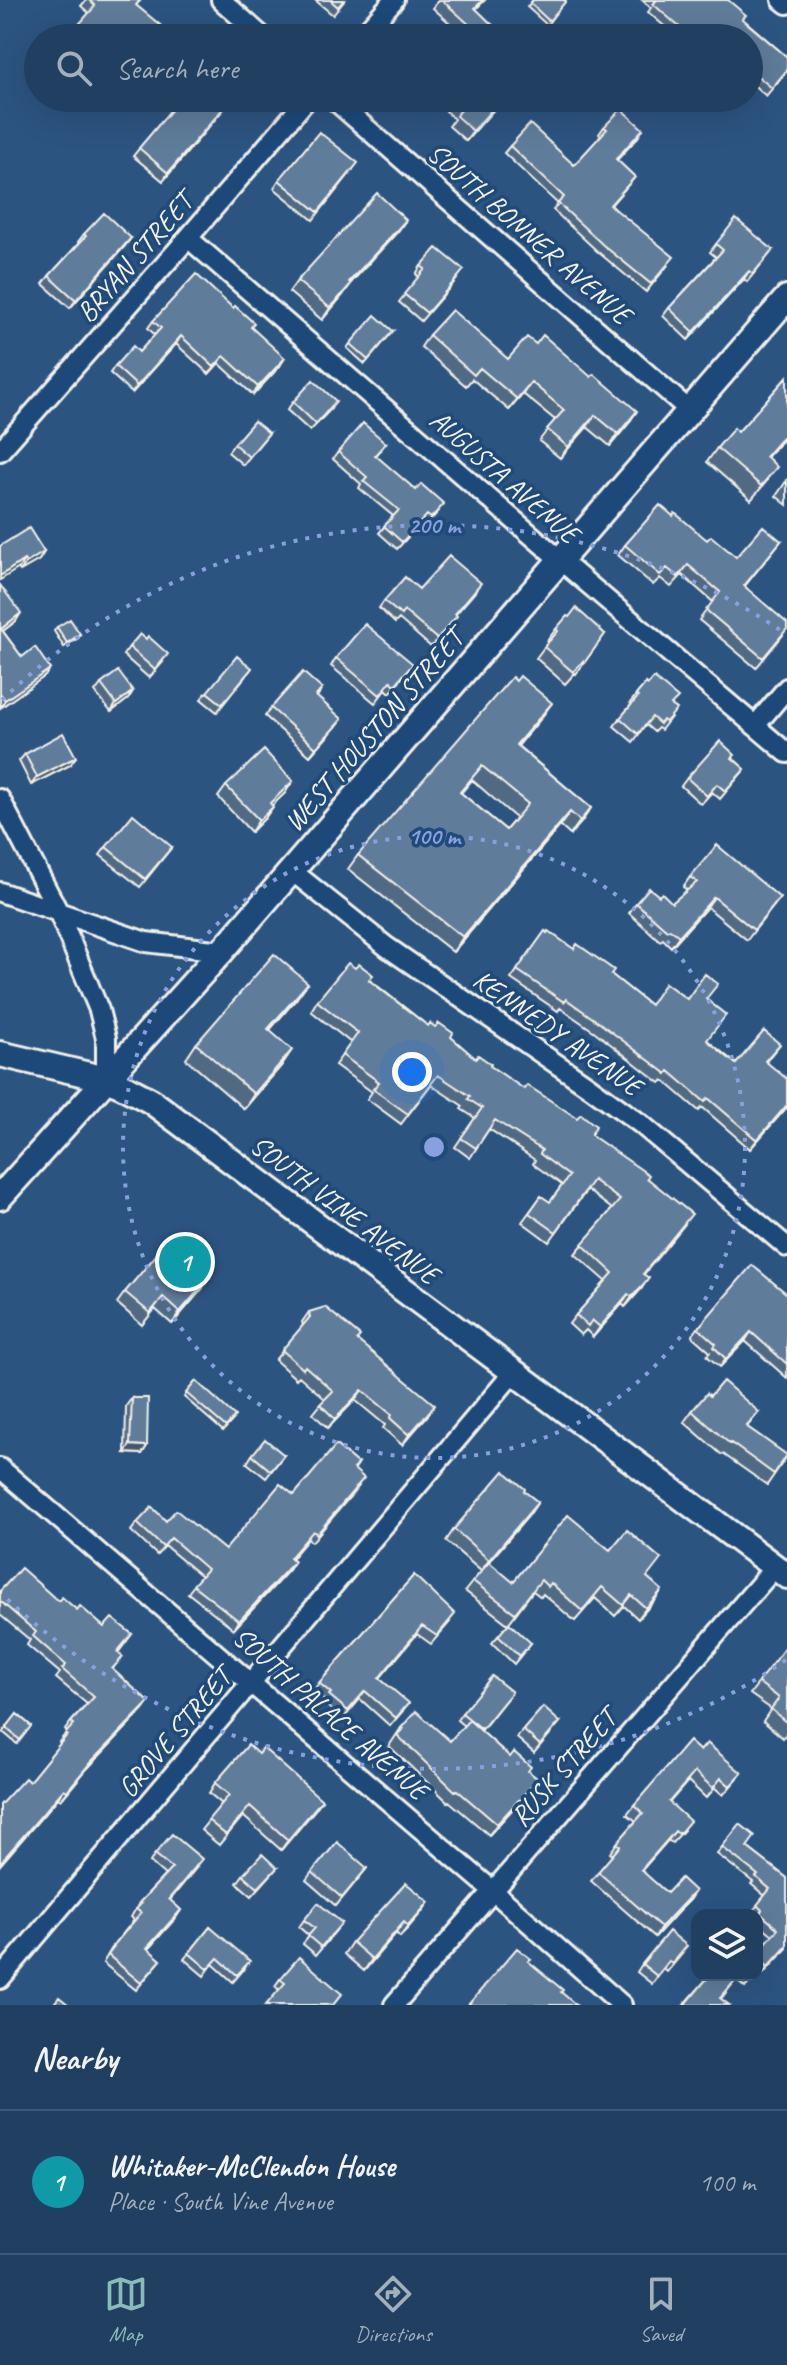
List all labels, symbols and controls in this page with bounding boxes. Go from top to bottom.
search box [24,24,763,112]
icon: search [52,46,96,90]
text: Search here [116,49,238,87]
street label: SOUTH BONNER AVENUE [420,135,642,334]
street label: BRYAN STREET [69,180,205,329]
street label: AUGUSTA AVENUE [423,402,589,553]
text: 200 m [408,510,462,540]
street label: WEST HOUSTON STREET [276,617,475,839]
text: 100 m [408,821,462,851]
street label: KENNEDY AVENUE [467,961,652,1106]
your location [392,1052,432,1092]
street label: SOUTH VINE AVENUE [244,1127,449,1294]
centre of rings [420,1133,448,1161]
pin: 1 [159,1232,211,1292]
street label: SOUTH PALACE AVENUE [226,1619,438,1810]
street label: GROVE STREET [110,1656,243,1804]
street label: RUSK STREET [503,1697,628,1833]
map controls [691,1909,763,1981]
button: layers [691,1909,763,1981]
text: Nearby [32,2036,118,2079]
text: Whitaker-McClendon House [108,2147,395,2185]
text: 1 [52,2166,64,2199]
text: 100 m [699,2166,755,2199]
text: Place · South Vine Avenue [108,2185,333,2218]
tab: Map [104,2272,148,2348]
tab: Directions [355,2272,432,2348]
tab: Saved [639,2272,683,2348]

